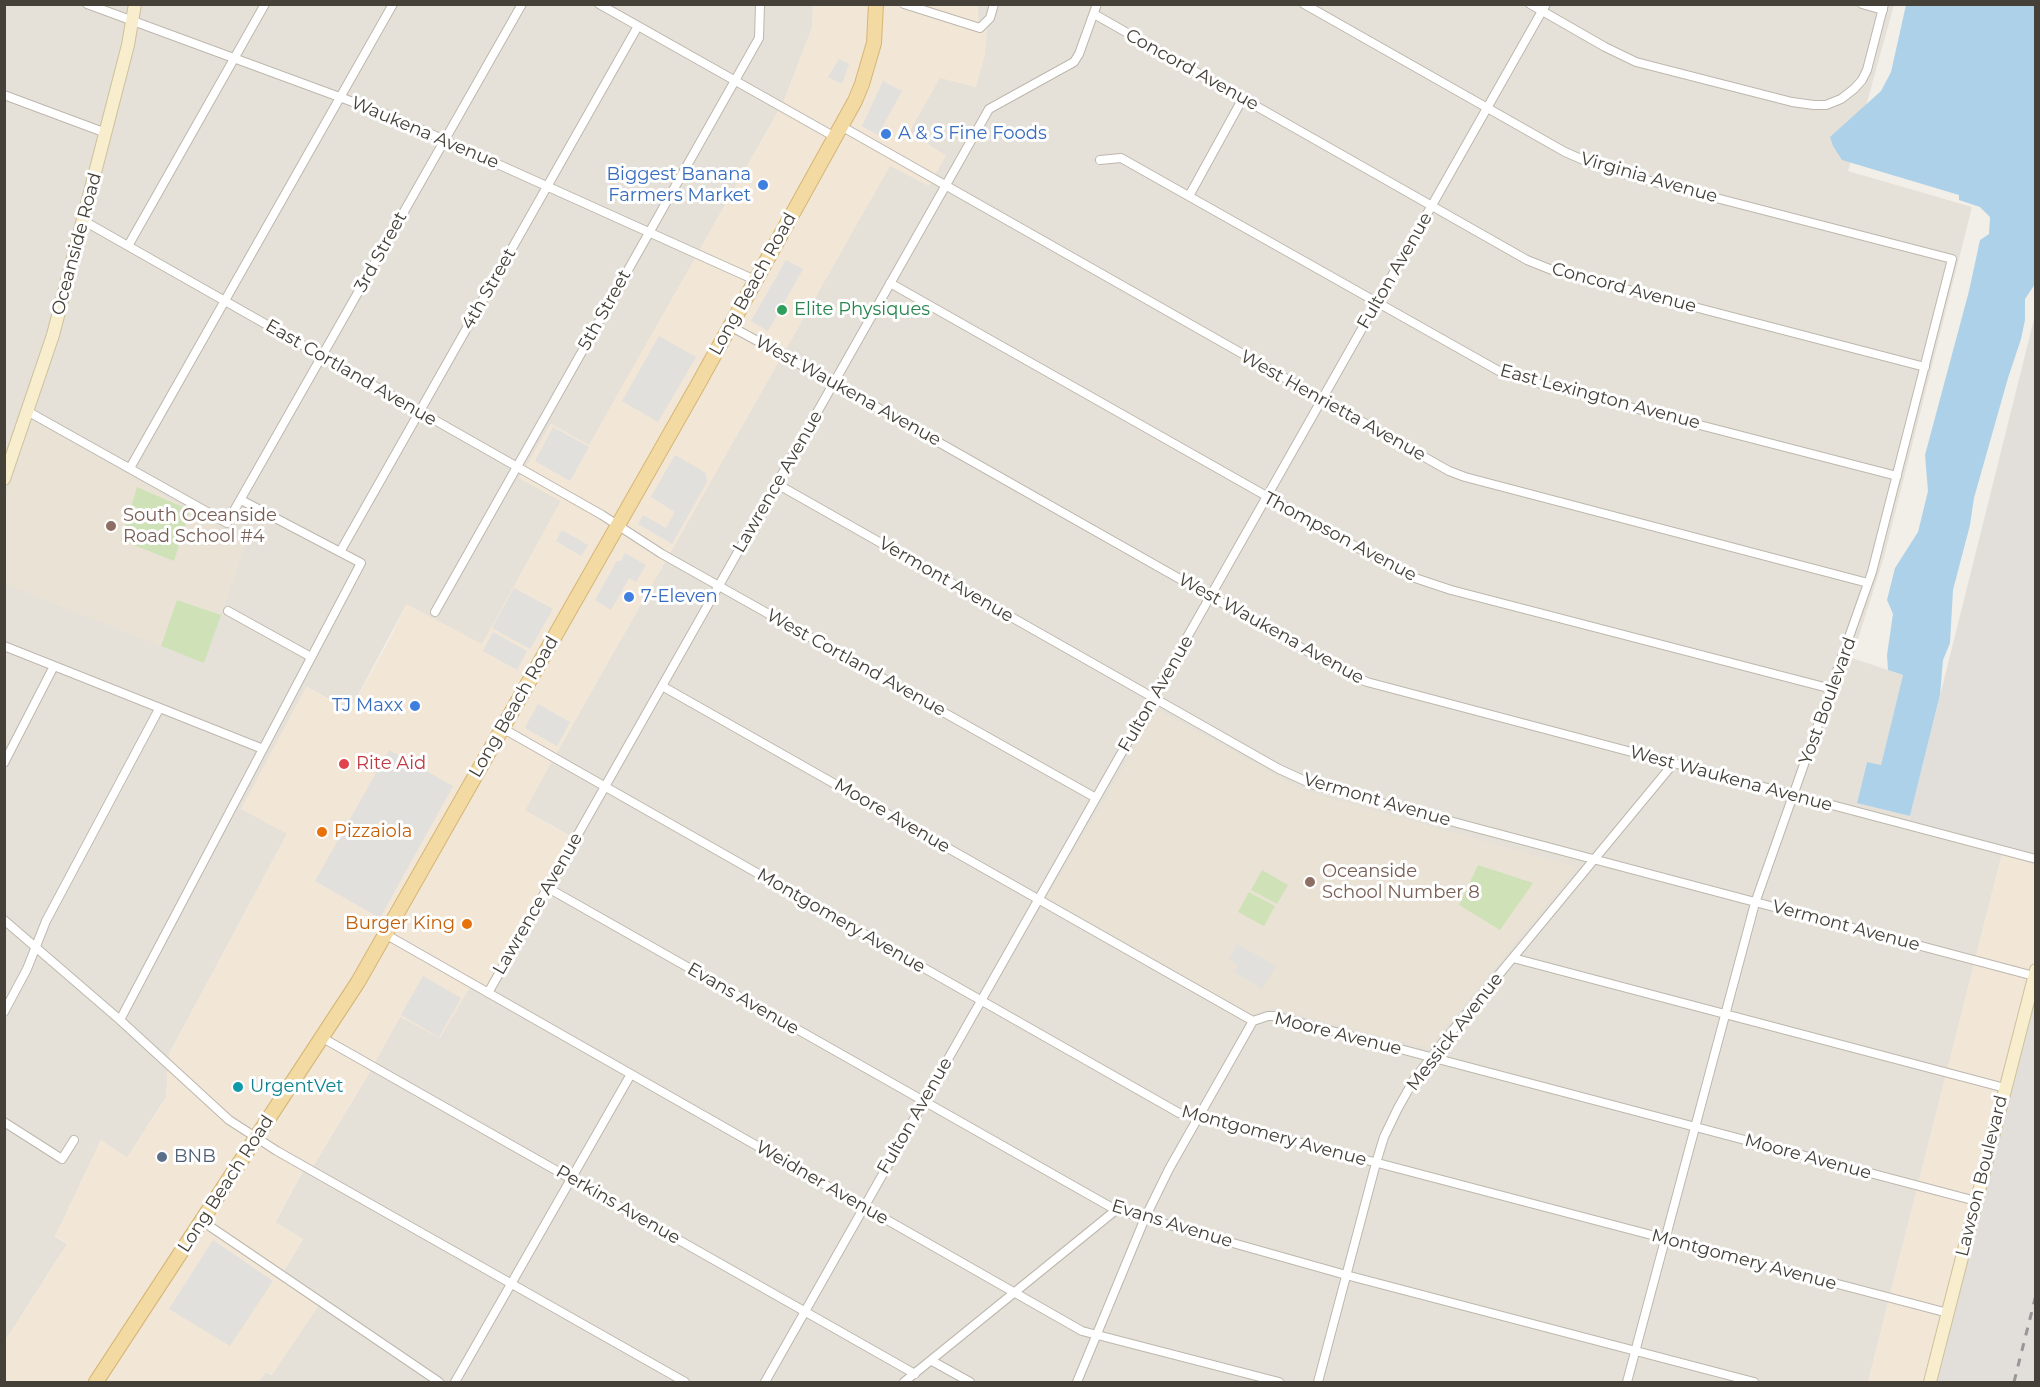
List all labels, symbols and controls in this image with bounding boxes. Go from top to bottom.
street label: Concord Avenue [1122,24,1262,116]
street label: Waukena Avenue [348,92,502,174]
place label: A & S Fine Foods [898,123,1047,145]
marker: A & S Fine Foods [879,127,893,141]
street label: Virginia Avenue [1578,148,1720,208]
place label: Biggest Banana Farmers Market [606,164,751,207]
street label: Oceanside Road [48,170,106,318]
marker: Biggest Banana Farmers Market [756,178,770,192]
street label: 3rd Street [350,208,412,296]
street label: Long Beach Road [705,209,801,359]
street label: Fulton Avenue [1353,209,1437,333]
street label: 4th Street [457,244,521,334]
street label: Concord Avenue [1549,258,1699,318]
street label: 5th Street [574,266,636,354]
place label: Elite Physiques [794,299,930,321]
marker: Elite Physiques [775,303,789,317]
street label: East Cortland Avenue [261,315,441,431]
street label: West Waukena Avenue [751,331,945,451]
street label: West Henrietta Avenue [1237,346,1429,466]
street label: East Lexington Avenue [1498,360,1702,434]
street label: Lawrence Avenue [729,407,827,557]
street label: Thompson Avenue [1260,488,1420,586]
place label: South Oceanside Road School #4 [123,505,277,548]
marker: South Oceanside Road School #4 [104,519,118,533]
street label: Vermont Avenue [875,533,1017,627]
street label: West Waukena Avenue [1174,569,1368,689]
place label: 7-Eleven [641,586,718,608]
marker: 7-Eleven [622,590,636,604]
street label: West Cortland Avenue [763,605,949,721]
street label: Long Beach Road [465,632,563,782]
street label: Fulton Avenue [1114,632,1198,756]
street label: Yost Boulevard [1795,634,1861,768]
place label: TJ Maxx [332,695,403,717]
marker: TJ Maxx [408,699,422,713]
street label: West Waukena Avenue [1627,742,1835,816]
place label: Rite Aid [356,753,426,775]
marker: Rite Aid [337,757,351,771]
street label: Vermont Avenue [1301,769,1453,831]
street label: Moore Avenue [830,774,954,858]
place label: Pizzaiola [334,821,412,843]
marker: Pizzaiola [315,825,329,839]
street label: Lawrence Avenue [489,829,587,979]
place label: Oceanside School Number 8 [1322,861,1480,904]
street label: Montgomery Avenue [753,864,929,978]
marker: Oceanside School Number 8 [1303,875,1317,889]
street label: Vermont Avenue [1770,896,1922,956]
place label: Burger King [345,913,455,935]
marker: Burger King [460,917,474,931]
street label: Evans Avenue [683,958,803,1040]
street label: Messick Avenue [1402,969,1508,1095]
street label: Moore Avenue [1272,1008,1404,1060]
street label: Fulton Avenue [873,1054,957,1178]
place label: UrgentVet [250,1076,344,1098]
marker: UrgentVet [231,1080,245,1094]
street label: Lawson Boulevard [1952,1093,2012,1259]
street label: Montgomery Avenue [1179,1101,1369,1171]
street label: Long Beach Road [173,1111,279,1257]
street label: Moore Avenue [1742,1130,1874,1184]
street label: Weidner Avenue [752,1136,892,1230]
place label: BNB [174,1146,216,1168]
marker: BNB [155,1150,169,1164]
street label: Perkins Avenue [552,1161,684,1249]
street label: Evans Avenue [1109,1195,1235,1253]
street label: Montgomery Avenue [1649,1225,1839,1295]

